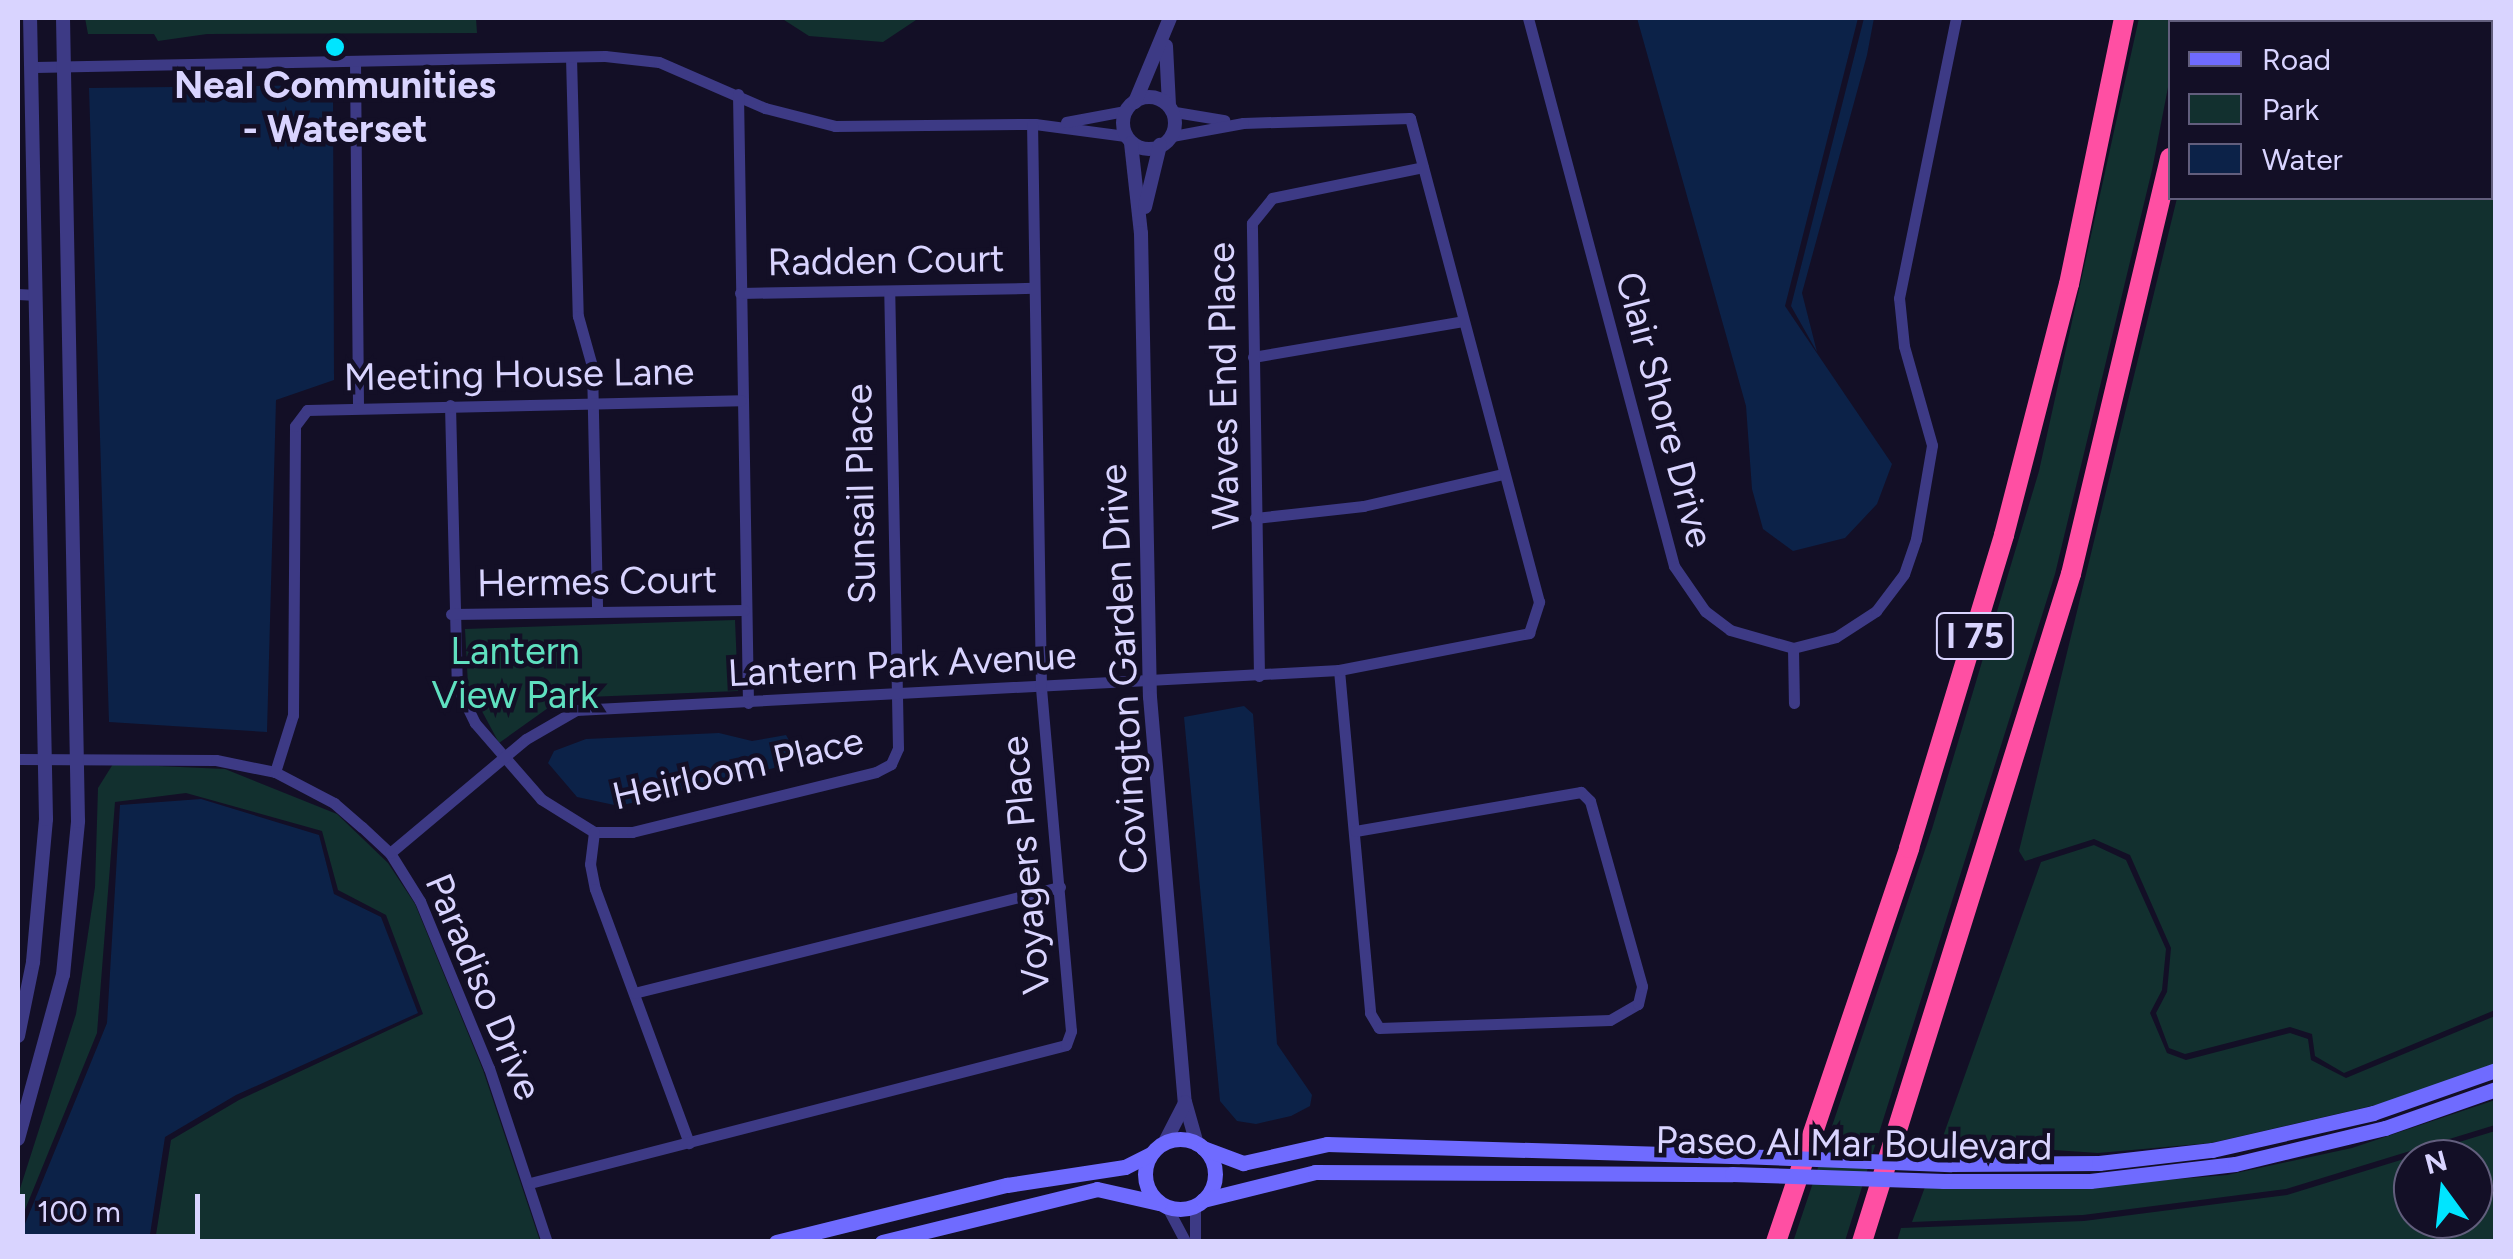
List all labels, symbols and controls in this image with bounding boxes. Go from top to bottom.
legend [2168,20,2493,200]
marker: Neal Communities - Waterset [324,36,346,58]
text: Road [2262,41,2331,78]
place label: Neal Communities - Waterset [174,63,496,152]
text: Park [2262,91,2319,128]
text: Water [2262,141,2343,178]
street label: Radden Court [767,236,1005,286]
street label: Waves End Place [1199,242,1249,530]
street label: Clair Shore Drive [1605,267,1723,553]
street label: Meeting House Lane [343,349,695,401]
street label: Sunsail Place [836,383,886,605]
street label: Covington Garden Drive [1090,463,1158,875]
street label: Hermes Court [477,557,717,607]
road number: I 75 [1935,606,2015,666]
park label: Lantern View Park [432,629,598,718]
street label: Lantern Park Avenue [727,633,1077,697]
street label: Heirloom Place [608,718,868,820]
street label: Voyagers Place [992,734,1060,996]
street label: Paradiso Drive [415,867,551,1107]
street label: Paseo Al Mar Boulevard [1655,1118,2053,1170]
north arrow [2393,1139,2493,1239]
text: N [2421,1143,2451,1181]
scale bar [25,1174,205,1236]
text: 100 m [37,1193,121,1230]

